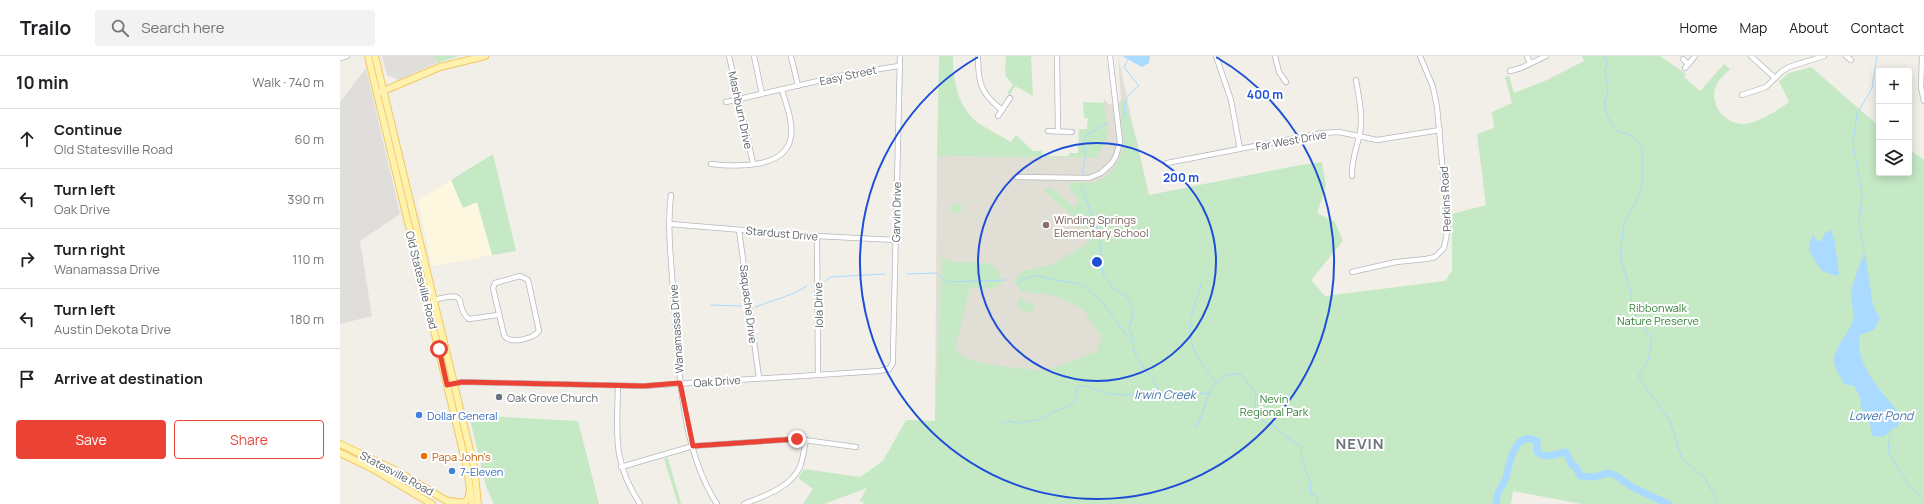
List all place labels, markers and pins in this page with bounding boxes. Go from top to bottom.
place label: Winding Springs Elementary School [1054,212,1149,240]
marker: Winding Springs Elementary School [1041,220,1051,230]
centre of rings [1090,255,1104,269]
place label: Oak Grove Church [507,390,598,405]
marker: Oak Grove Church [494,392,504,402]
place label: Dollar General [427,408,498,423]
marker: Dollar General [414,410,424,420]
place label: Papa John's [432,449,491,464]
marker: Papa John's [419,451,429,461]
place label: 7-Eleven [460,464,503,479]
marker: 7-Eleven [447,466,457,476]

